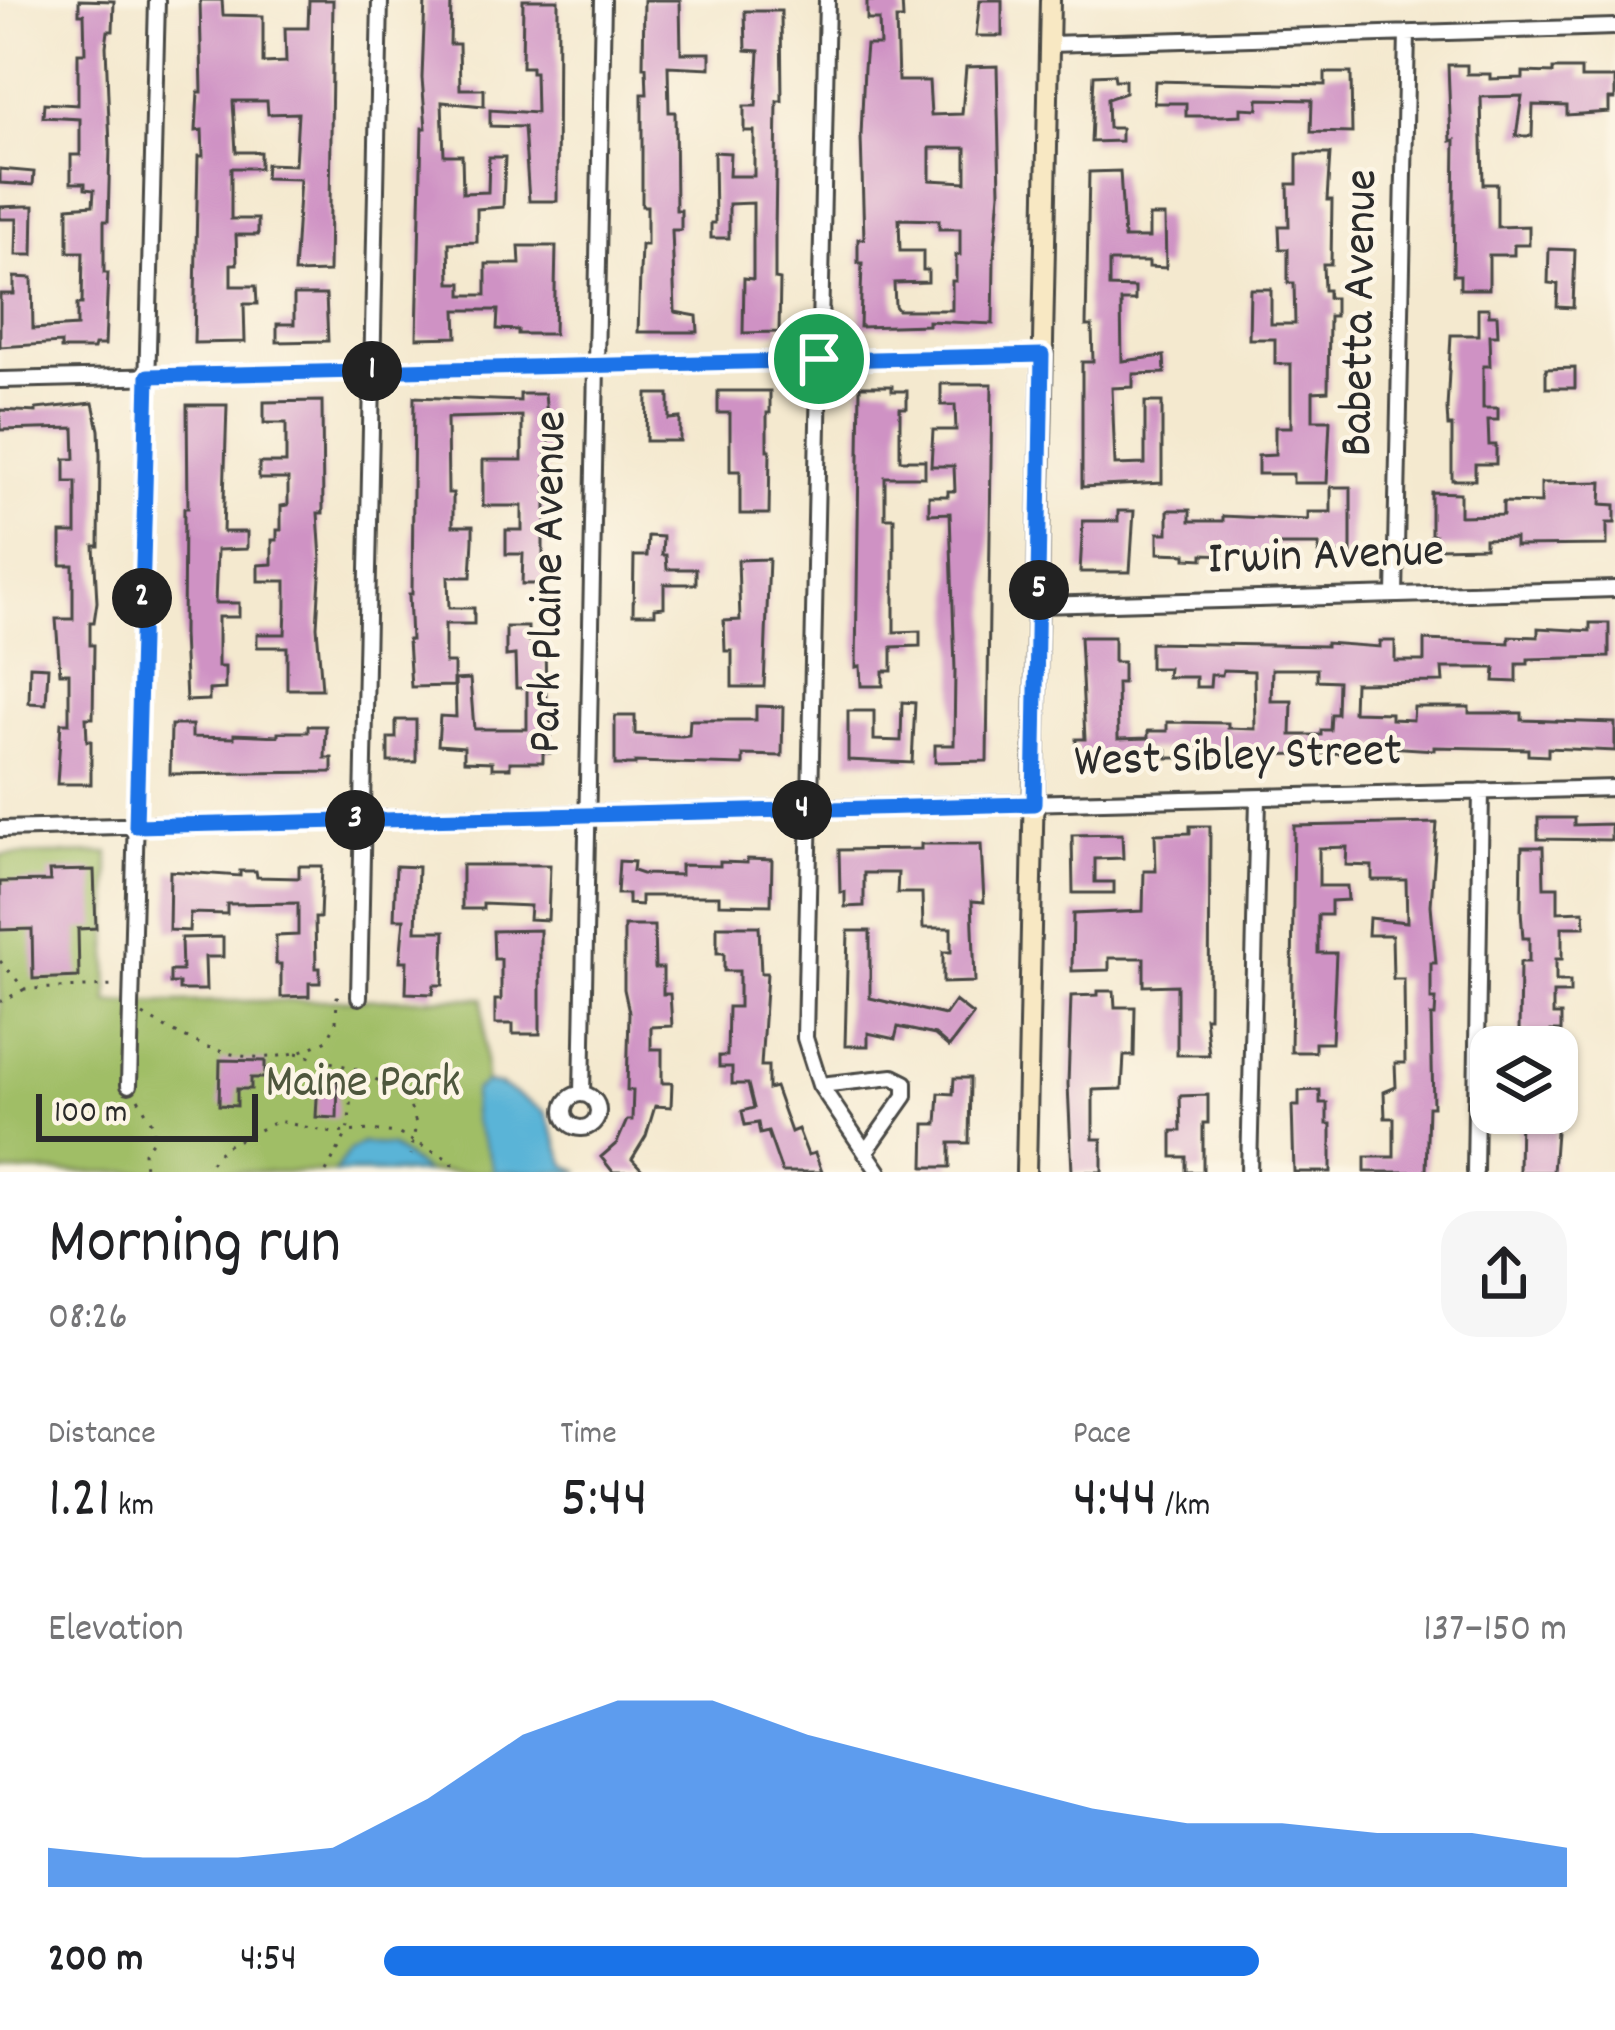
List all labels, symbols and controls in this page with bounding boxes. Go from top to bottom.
street label: Babetta Avenue [1325,169,1399,457]
pin [768,308,870,410]
icon: arrive [786,326,852,392]
pin: 1 [342,341,402,401]
text: 1 [368,347,376,394]
street label: Park Plaine Avenue [514,410,588,754]
street label: Irwin Avenue [1206,519,1446,597]
pin: 5 [1009,560,1069,620]
text: 5 [1031,566,1047,613]
pin: 2 [112,568,172,628]
text: 2 [135,574,149,621]
street label: West Sibley Street [1073,719,1403,799]
pin: 4 [772,780,832,840]
text: 4 [795,786,809,833]
pin: 3 [325,790,385,850]
text: 3 [348,796,362,843]
map controls [1470,1026,1578,1134]
button: layers [1470,1026,1578,1134]
park label: Maine Park [265,1051,461,1120]
scale bar [36,1088,258,1141]
text: 100 m [54,1091,127,1138]
text: Morning run [48,1200,341,1294]
button: share [1441,1211,1567,1337]
text: 08:26 [48,1292,128,1347]
text: Distance [48,1412,156,1459]
text: Time [560,1412,617,1459]
text: Pace [1073,1412,1131,1459]
text: 1.21 [48,1459,110,1545]
text: 5:44 [560,1459,648,1545]
text: 4:44 [1073,1459,1157,1545]
text: km [110,1484,154,1531]
text: /km [1157,1484,1211,1531]
text: Elevation [48,1604,184,1659]
text: 137–150 m [1423,1604,1567,1659]
text: 200 m [48,1934,143,1989]
text: 4:54 [240,1934,297,1989]

